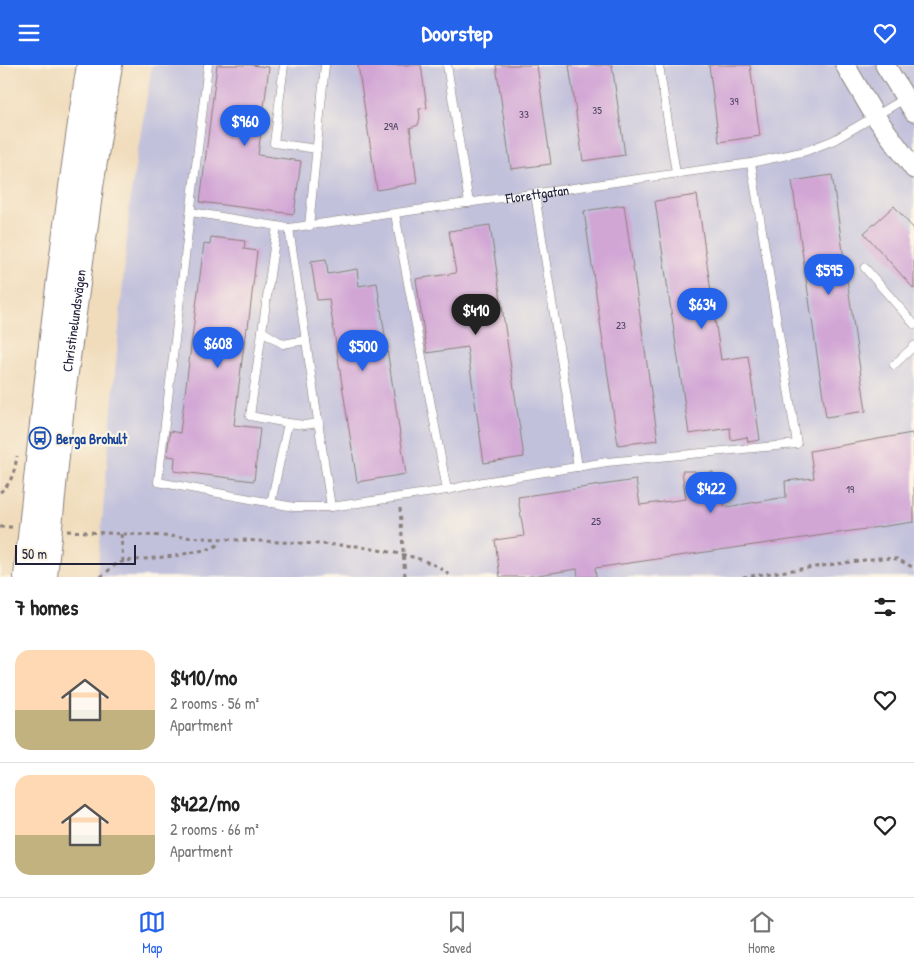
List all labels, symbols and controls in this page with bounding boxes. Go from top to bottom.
text: Doorstep [422,18,492,48]
icon: menu [15,19,43,47]
icon: heart [871,19,899,47]
house number: 39 [730,94,738,108]
house number: 35 [592,103,602,117]
pin: $960 [215,104,275,147]
house number: 33 [519,107,529,121]
text: $960 [231,110,259,132]
house number: 29A [384,119,399,133]
street label: Florettgatan [503,179,570,207]
pin: $595 [799,253,859,296]
text: $595 [815,259,843,281]
street label: Christinelundsvägen [57,268,89,373]
pin: $634 [672,287,732,330]
pin: $410 [446,293,506,336]
text: $634 [688,293,716,315]
text: $410 [462,299,490,321]
house number: 23 [616,318,626,332]
pin: $608 [188,327,248,369]
pin: $500 [333,329,393,372]
text: $608 [204,332,232,354]
text: $500 [348,335,378,357]
bus stop icon: Berga Brohult [28,426,52,450]
place label: Berga Brohult [56,429,128,450]
pin: $422 [681,471,741,514]
text: $422 [696,477,726,499]
house number: 19 [846,482,854,496]
house number: 25 [591,514,601,528]
scale bar [15,542,136,565]
text: 50 m [22,544,47,563]
text: 7 homes [15,593,78,622]
icon: filters [871,593,899,621]
text: $410/mo [170,663,237,692]
icon: home [55,670,115,730]
icon: heart [871,686,899,714]
text: 2 rooms · 56 m² [170,692,259,714]
text: Apartment [170,714,233,736]
text: $422/mo [170,789,240,818]
icon: home [55,795,115,855]
icon: heart [871,811,899,839]
text: 2 rooms · 66 m² [170,818,259,840]
text: Apartment [170,840,233,862]
tab: Map [138,908,166,957]
tab: Saved [443,908,471,957]
tab: Home [748,908,776,957]

